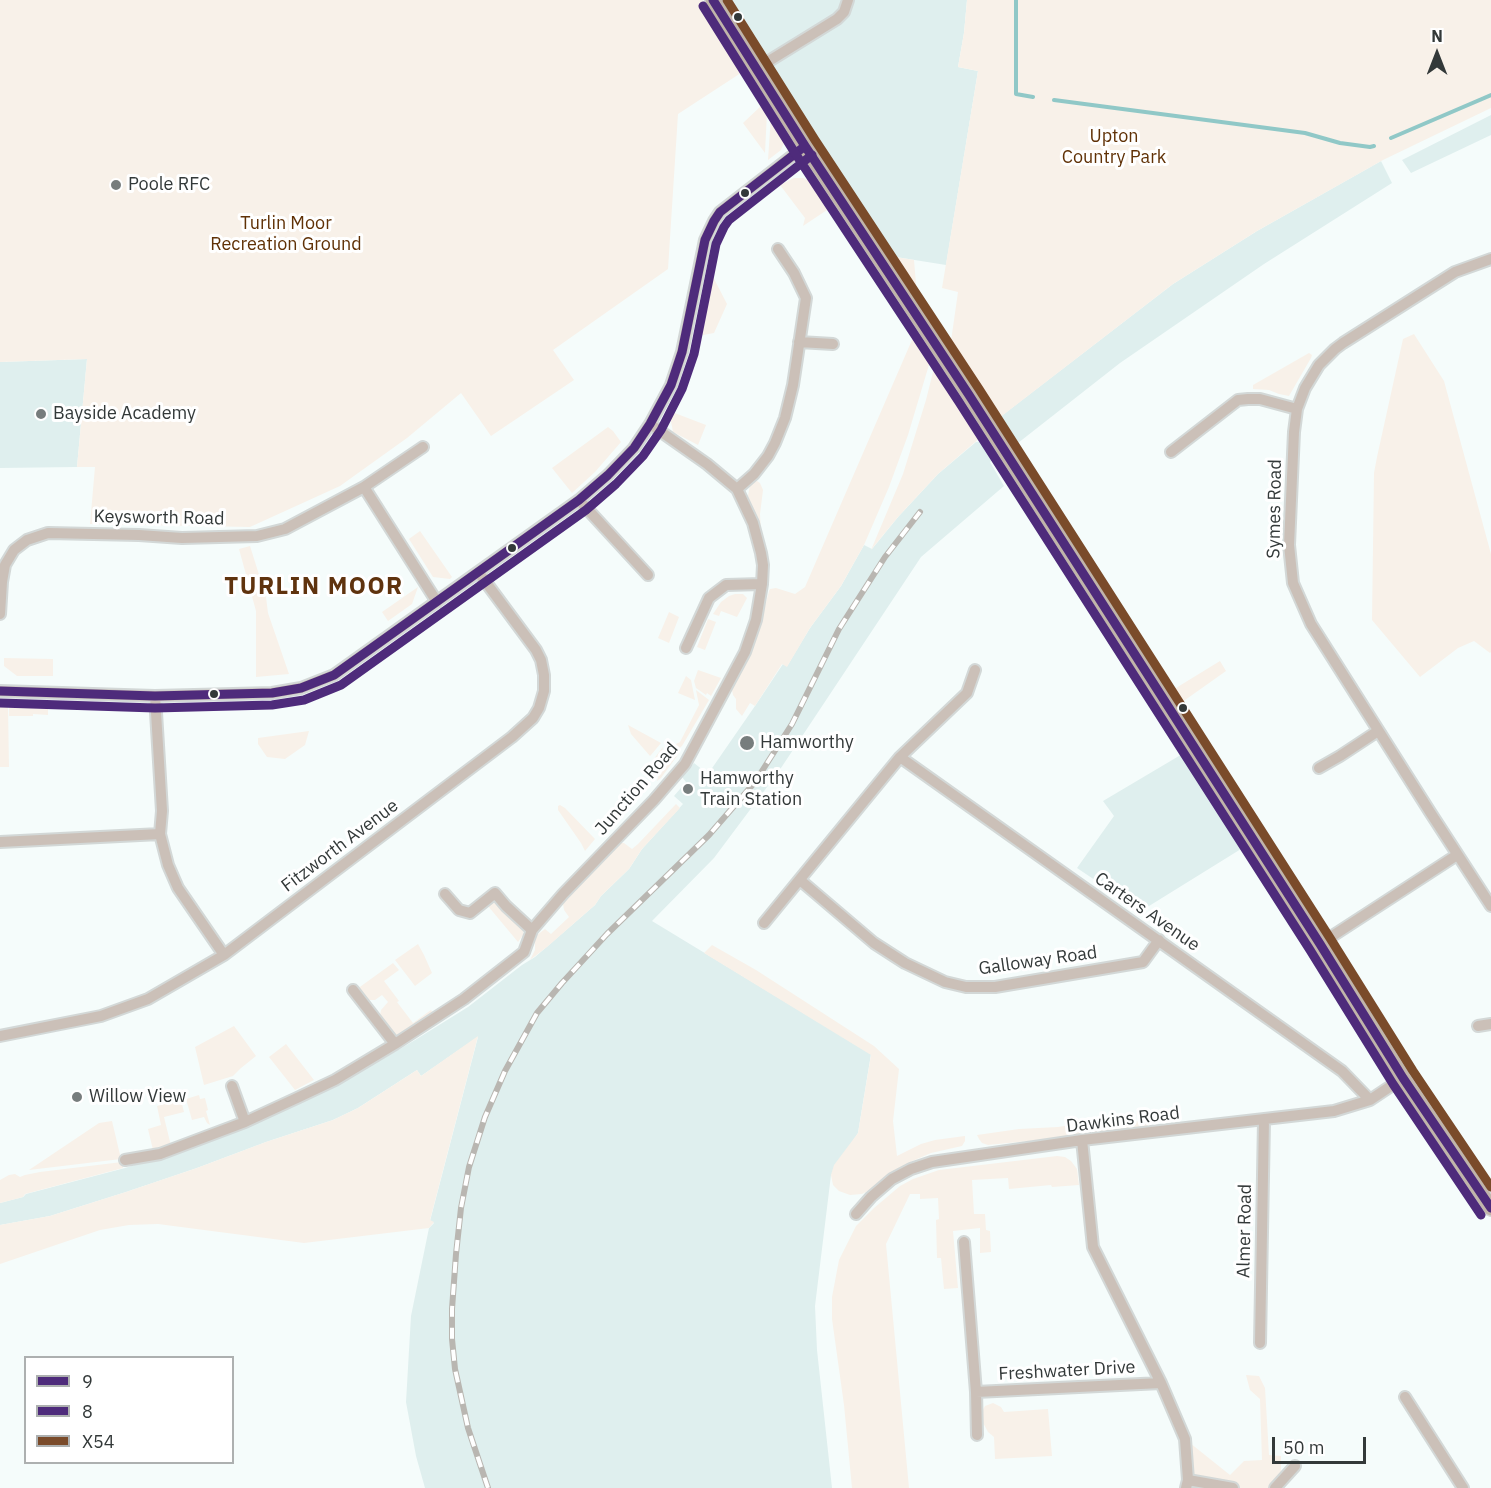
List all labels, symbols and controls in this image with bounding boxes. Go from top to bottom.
unlabelled marker [732,11,744,23]
north arrow [1407,24,1467,84]
text: N [1431,26,1443,46]
park label: Upton Country Park [1062,126,1166,168]
place label: Poole RFC [128,174,210,196]
marker: Poole RFC [109,178,123,192]
unlabelled marker [739,187,751,199]
park label: Turlin Moor Recreation Ground [210,213,362,256]
place label: Bayside Academy [53,403,196,425]
marker: Bayside Academy [34,407,48,421]
street label: Symes Road [1263,459,1287,559]
street label: Keysworth Road [93,506,225,530]
unlabelled marker [506,542,518,554]
district label: TURLIN MOOR [224,573,404,601]
unlabelled marker [208,688,220,700]
unlabelled marker [1177,702,1189,714]
place label: Hamworthy [760,732,854,754]
marker: Hamworthy [738,734,756,752]
street label: Junction Road [591,738,683,840]
place label: Hamworthy Train Station [700,768,802,810]
marker: Hamworthy Train Station [681,782,695,796]
street label: Fitzworth Avenue [277,795,403,897]
street label: Carters Avenue [1090,868,1204,956]
street label: Galloway Road [977,942,1099,980]
place label: Willow View [89,1086,186,1108]
marker: Willow View [70,1090,84,1104]
street label: Dawkins Road [1065,1102,1181,1138]
street label: Almer Road [1233,1184,1257,1278]
legend [24,1356,234,1464]
street label: Freshwater Drive [998,1357,1136,1385]
text: 9 [82,1370,93,1393]
text: 8 [82,1400,93,1423]
scale bar [1275,1425,1370,1463]
text: X54 [82,1430,115,1453]
text: 50 m [1283,1436,1325,1459]

